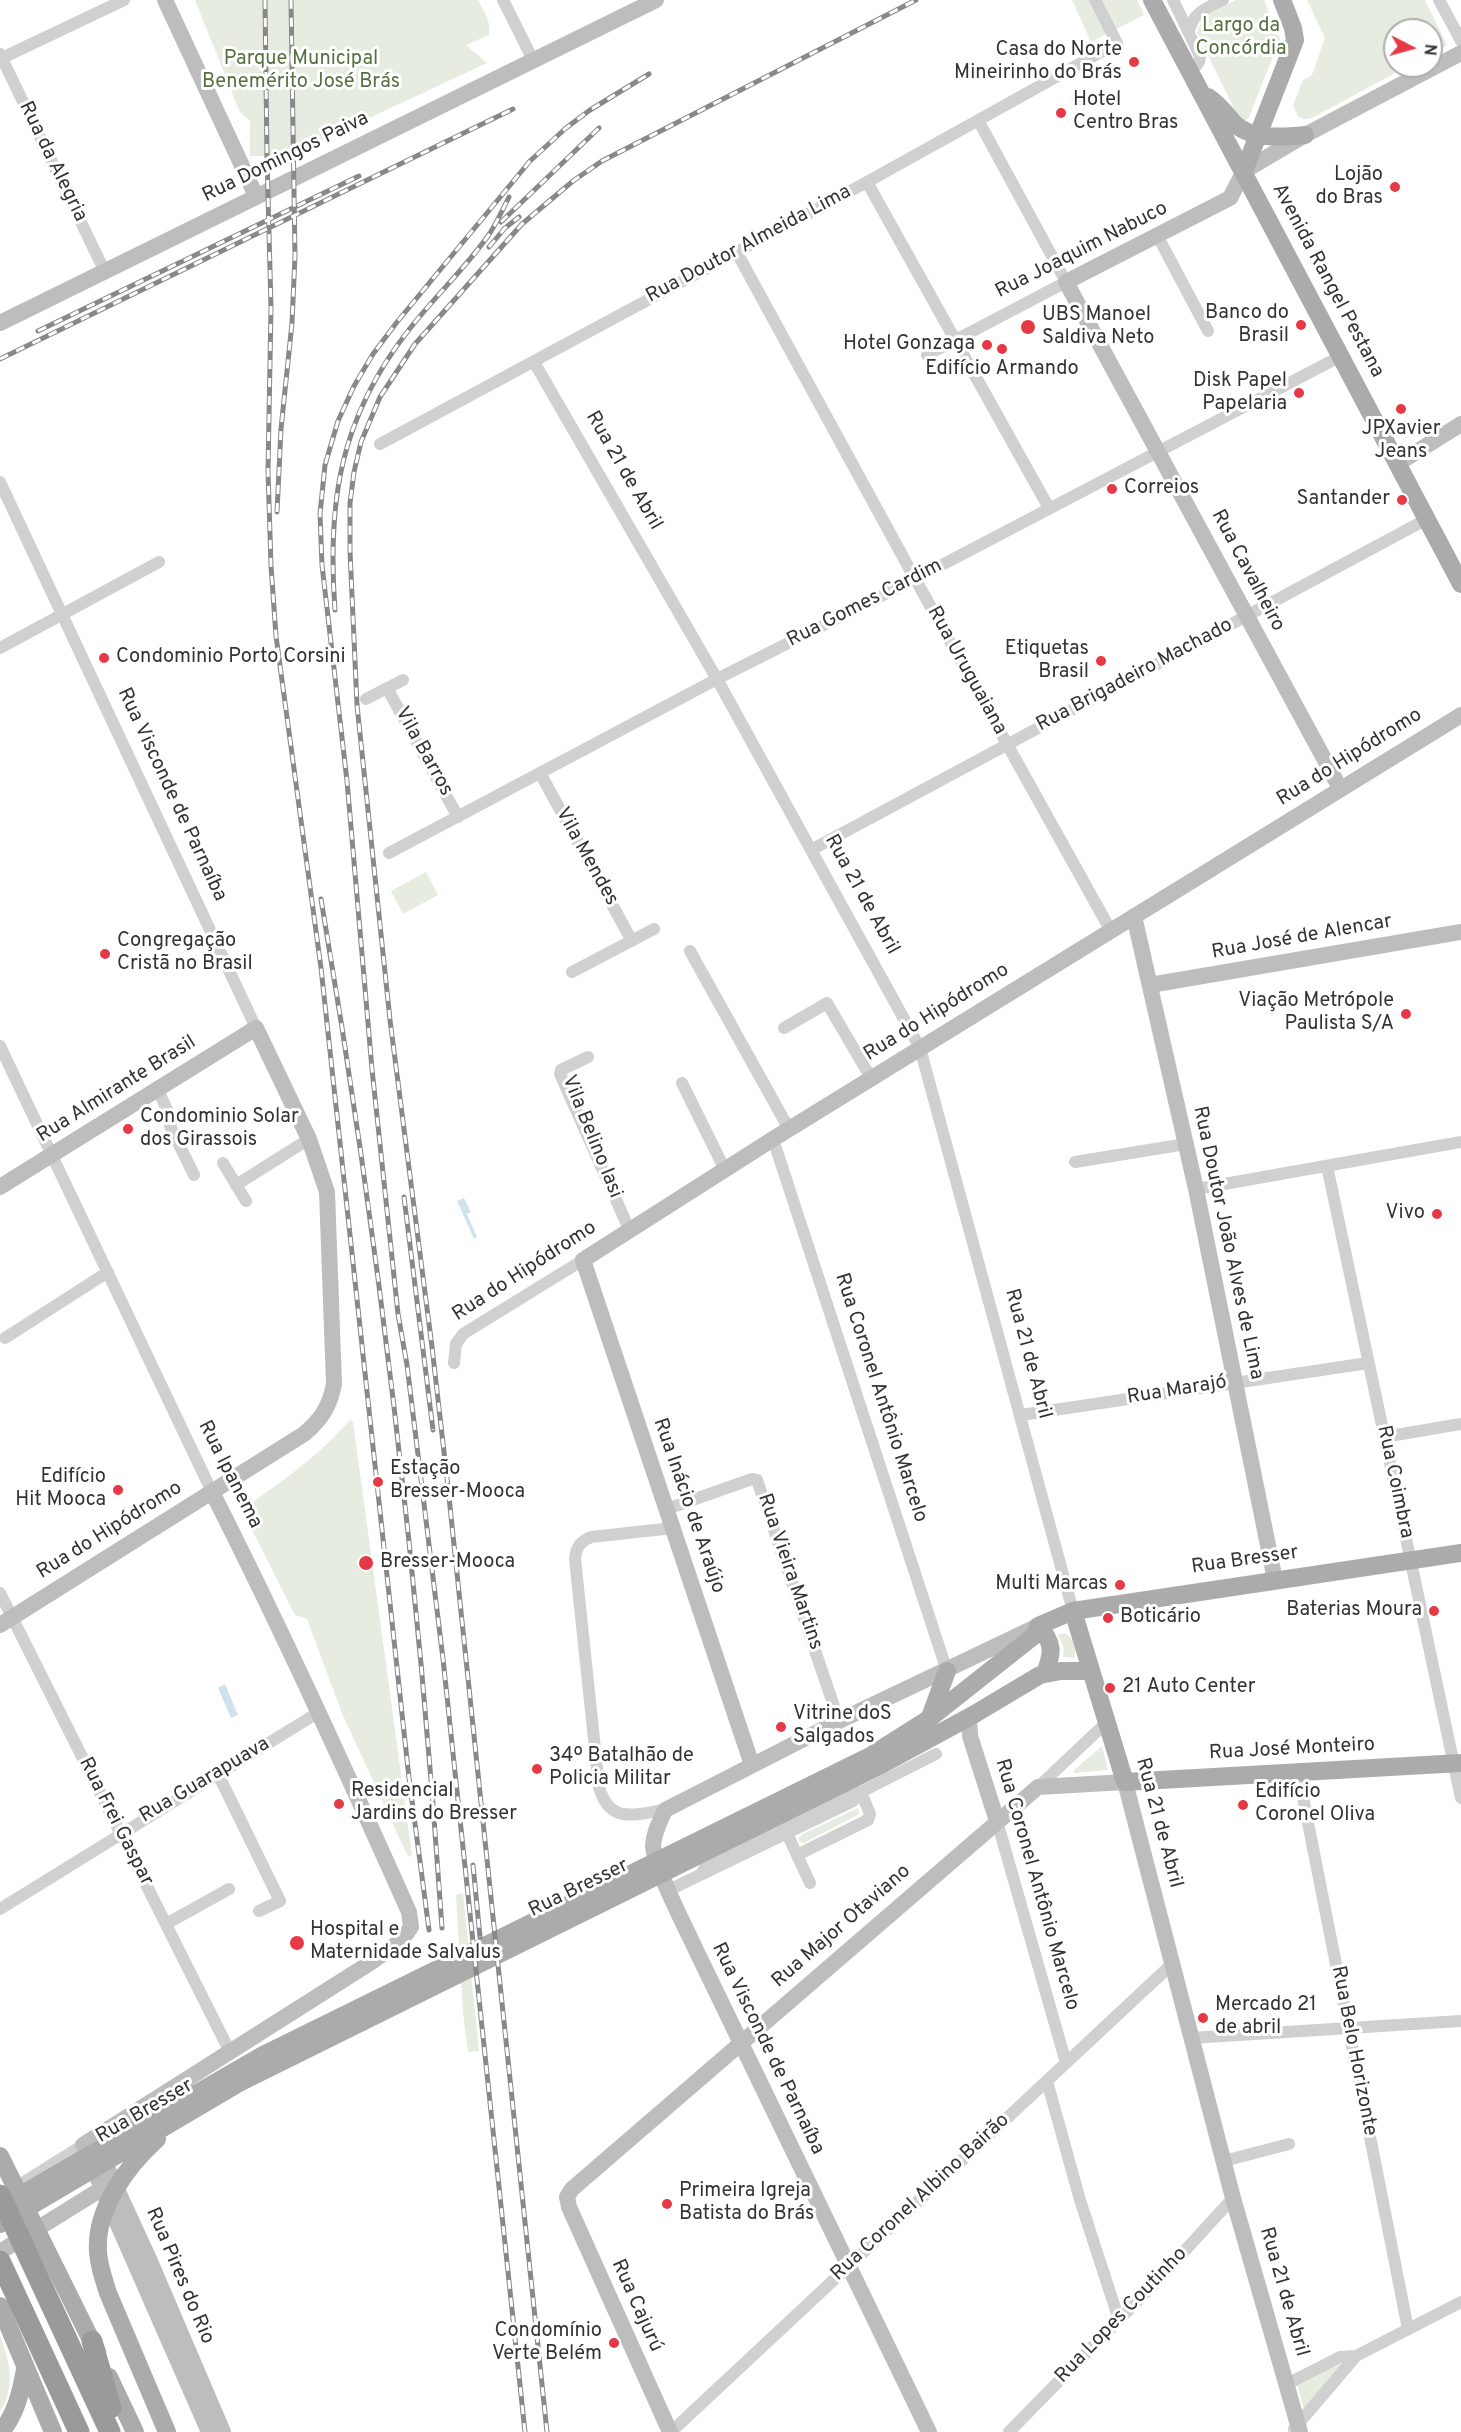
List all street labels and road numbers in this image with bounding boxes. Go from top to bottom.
street label: Rua da Alegria [13,98,91,226]
street label: Rua Domingos Paiva [199,107,373,209]
street label: Avenida Rangel Pestana [1266,180,1388,382]
street label: Rua Doutor Almeida Lima [642,181,856,309]
street label: Rua Joaquim Nabuco [992,197,1172,305]
street label: Rua 21 de Abril [579,407,667,535]
street label: Rua Cavalheiro [1205,506,1289,636]
street label: Rua Gomes Cardim [784,555,946,653]
street label: Rua Uruguaiana [921,603,1011,739]
street label: Rua Brigadeiro Machado [1033,614,1237,738]
street label: Rua Visconde de Parnaíba [111,684,231,906]
street label: Vila Barros [389,703,457,801]
street label: Rua do Hipódromo [1273,704,1427,812]
street label: Vila Mendes [549,804,623,910]
street label: Rua 21 de Abril [818,831,904,959]
street label: Rua José de Alencar [1210,910,1394,966]
street label: Rua do Hipódromo [860,959,1014,1067]
street label: Rua Almirante Brasil [33,1031,201,1149]
street label: Vila Belino Iasi [555,1072,627,1202]
street label: Rua Doutor João Alves de Lima [1186,1104,1268,1382]
street label: Rua do Hipódromo [449,1217,601,1327]
street label: Rua Coronel Antônio Marcelo [828,1270,932,1526]
street label: Rua 21 de Abril [998,1286,1056,1422]
street label: Rua Marajó [1125,1371,1229,1411]
street label: Rua Inácio de Araújo [647,1415,729,1597]
street label: Rua Ipanema [192,1417,266,1533]
street label: Rua Coimbra [1370,1423,1418,1541]
street label: Rua do Hipódromo [33,1477,187,1585]
street label: Rua Vieira Martins [751,1491,827,1653]
street label: Rua Bresser [1190,1542,1300,1580]
street label: Rua Guarapuava [136,1733,274,1829]
street label: Rua José Monteiro [1209,1734,1375,1766]
street label: Rua Frei Gaspar [72,1754,158,1890]
street label: Rua 21 de Abril [1129,1755,1187,1891]
street label: Rua Coronel Antônio Marcelo [989,1756,1083,2014]
street label: Rua Bresser [525,1855,633,1923]
street label: Rua Major Otaviano [768,1860,916,1994]
street label: Rua Visconde de Parnaíba [705,1939,829,2159]
street label: Rua Belo Horizonte [1325,1964,1381,2138]
street label: Rua Bresser [92,2075,198,2149]
street label: Rua Coronel Albino Bairão [827,2109,1015,2287]
street label: Rua Pires do Rio [139,2204,219,2348]
street label: Rua 21 de Abril [1253,2225,1313,2359]
street label: Rua Lopes Coutinho [1051,2243,1193,2389]
street label: Rua Cajurú [605,2256,667,2356]

